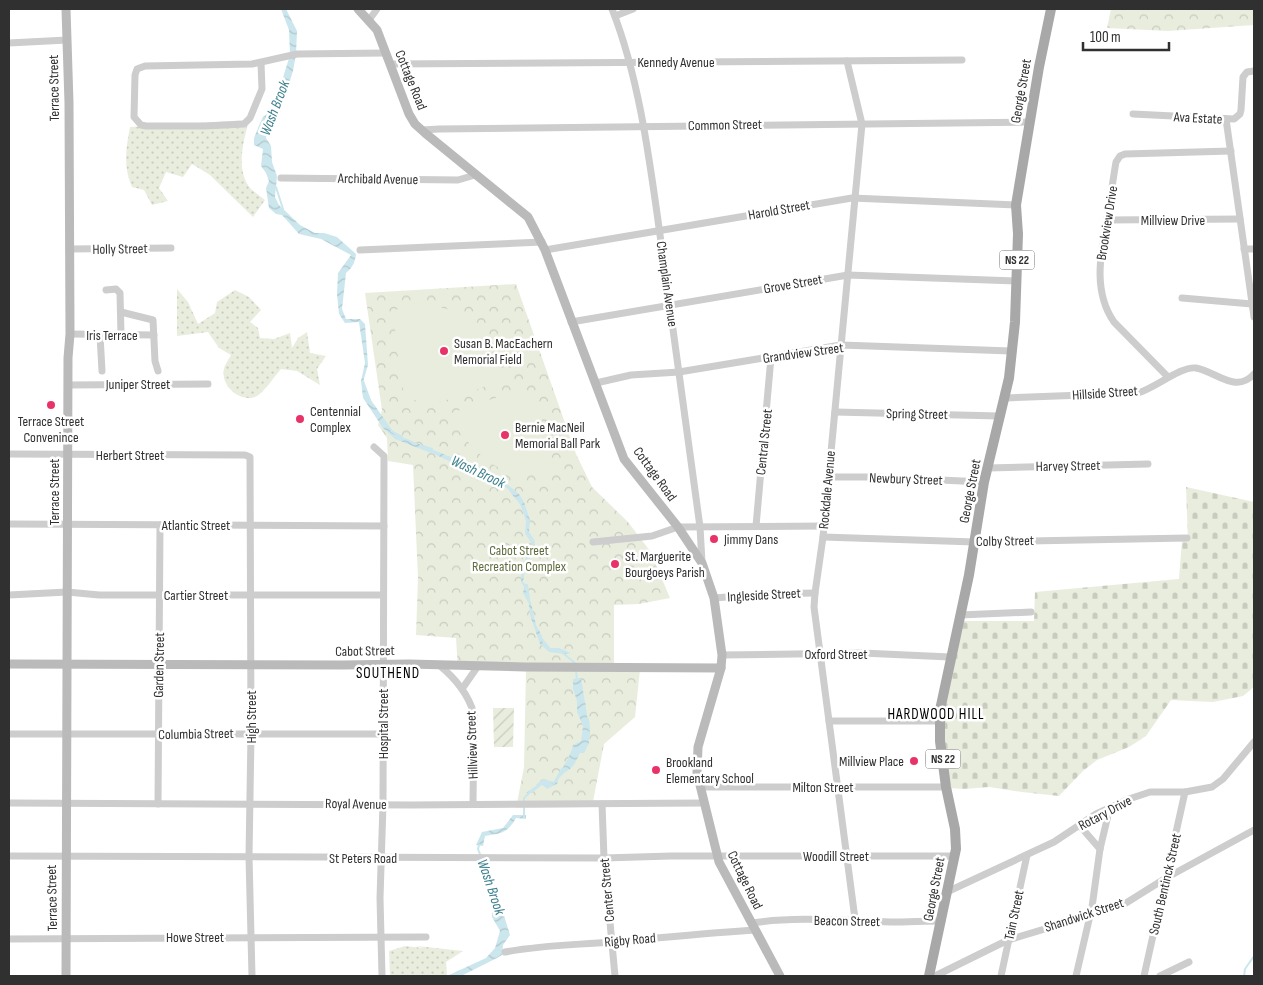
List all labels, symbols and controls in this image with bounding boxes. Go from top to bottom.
scale bar [1083,20,1169,52]
text: 100 m [1090,28,1121,47]
street label: Cottage Road [391,48,431,113]
street label: Kennedy Avenue [637,54,715,71]
street label: Terrace Street [45,55,63,121]
street label: George Street [1007,58,1035,124]
water label: Wash Brook [256,77,294,138]
street label: Ava Estate [1172,108,1223,128]
street label: Common Street [688,116,762,134]
street label: Archibald Avenue [337,170,418,188]
street label: Brookview Drive [1093,185,1121,261]
street label: Harold Street [747,196,811,224]
street label: Millview Drive [1141,212,1205,229]
street label: Holly Street [92,240,148,258]
street label: Champlain Avenue [653,240,681,328]
road number: NS 22 [1000,250,1034,270]
street label: Grove Street [762,270,824,298]
street label: Iris Terrace [86,327,138,344]
place label: Susan B. MacEachern Memorial Field [454,335,553,368]
street label: Grandview Street [762,339,844,367]
marker: Susan B. MacEachern Memorial Field [438,345,450,357]
street label: Juniper Street [105,376,170,393]
street label: Hillside Street [1072,382,1138,404]
marker: Terrace Street Convenince [45,399,57,411]
place label: Centennial Complex [310,403,361,436]
street label: Spring Street [886,405,948,423]
street label: Central Street [752,408,776,476]
place label: Terrace Street Convenince [18,413,84,446]
marker: Centennial Complex [294,413,306,425]
place label: Bernie MacNeil Memorial Ball Park [515,419,601,452]
marker: Bernie MacNeil Memorial Ball Park [499,429,511,441]
street label: Cottage Road [630,444,680,505]
street label: Herbert Street [96,447,164,464]
street label: Rockdale Avenue [815,450,839,530]
water label: Wash Brook [448,451,508,493]
street label: George Street [955,457,985,525]
street label: Harvey Street [1036,457,1100,475]
street label: Terrace Street [46,459,63,525]
street label: Newbury Street [869,469,943,489]
street label: Atlantic Street [161,517,230,534]
place label: Jimmy Dans [723,531,778,548]
street label: Colby Street [976,532,1034,550]
marker: Jimmy Dans [708,533,720,545]
park label: Cabot Street Recreation Complex [472,542,567,575]
place label: St. Marguerite Bourgoeys Parish [625,548,705,581]
marker: St. Marguerite Bourgoeys Parish [609,558,621,570]
street label: Ingleside Street [727,585,801,605]
street label: Cartier Street [164,587,228,604]
street label: Garden Street [150,632,168,698]
street label: Cabot Street [335,642,395,660]
street label: Oxford Street [804,646,868,663]
district label: SOUTHEND [356,664,420,683]
street label: Hospital Street [375,689,392,759]
street label: High Street [243,690,260,744]
district label: HARDWOOD HILL [887,705,985,724]
street label: Hillview Street [462,711,482,779]
street label: Columbia Street [158,725,234,743]
road number: NS 22 [926,750,960,769]
place label: Millview Place [839,753,904,770]
place label: Brookland Elementary School [666,754,754,787]
marker: Millview Place [908,755,920,767]
marker: Brookland Elementary School [650,764,662,776]
street label: Milton Street [792,779,854,796]
street label: Rotary Drive [1075,792,1135,834]
street label: Royal Avenue [325,795,387,813]
street label: South Bentinck Street [1145,832,1185,936]
street label: Cottage Road [724,848,767,912]
street label: Woodill Street [803,848,869,865]
street label: St Peters Road [329,850,397,867]
street label: George Street [919,855,949,923]
water label: Wash Brook [473,857,509,918]
street label: Center Street [596,857,618,923]
street label: Terrace Street [43,865,61,931]
street label: Tain Street [1000,889,1028,941]
street label: Shandwick Street [1042,894,1126,936]
street label: Beacon Street [814,912,880,930]
street label: Howe Street [166,929,224,946]
street label: Rigby Road [604,929,656,951]

